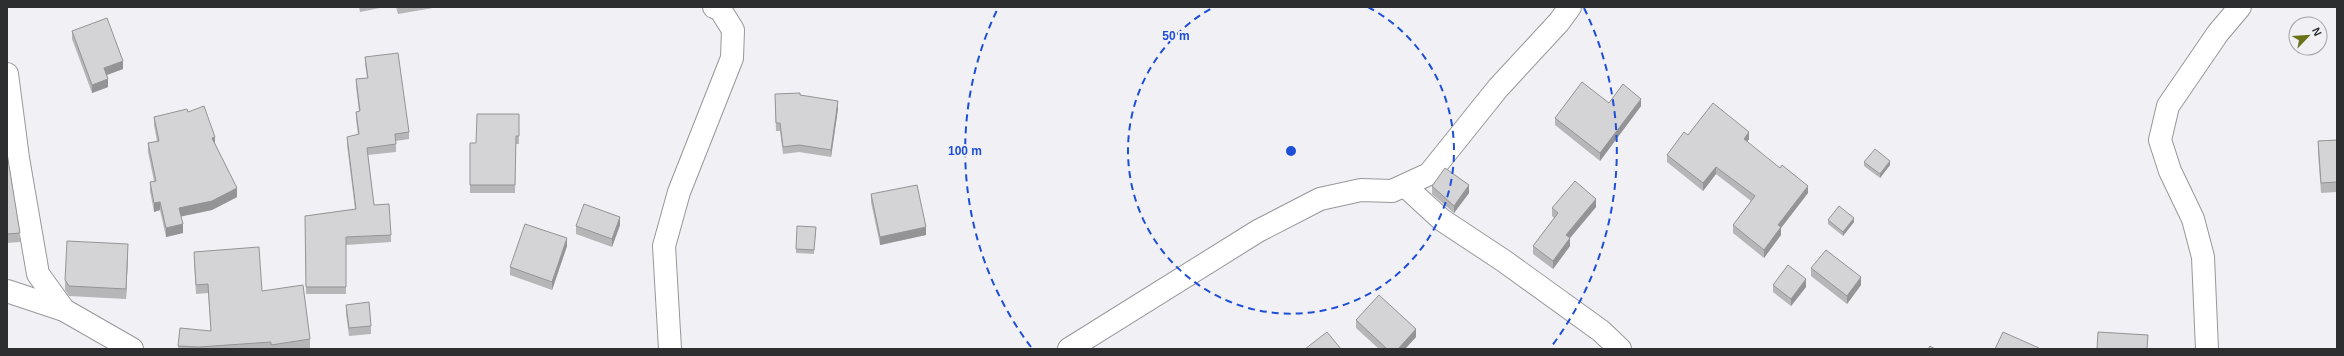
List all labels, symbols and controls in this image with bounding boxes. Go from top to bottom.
north arrow [2288,16,2328,56]
text: N [2310,26,2324,38]
text: 50 m [1162,29,1190,43]
text: 100 m [948,144,982,158]
centre of rings [1284,144,1298,158]

